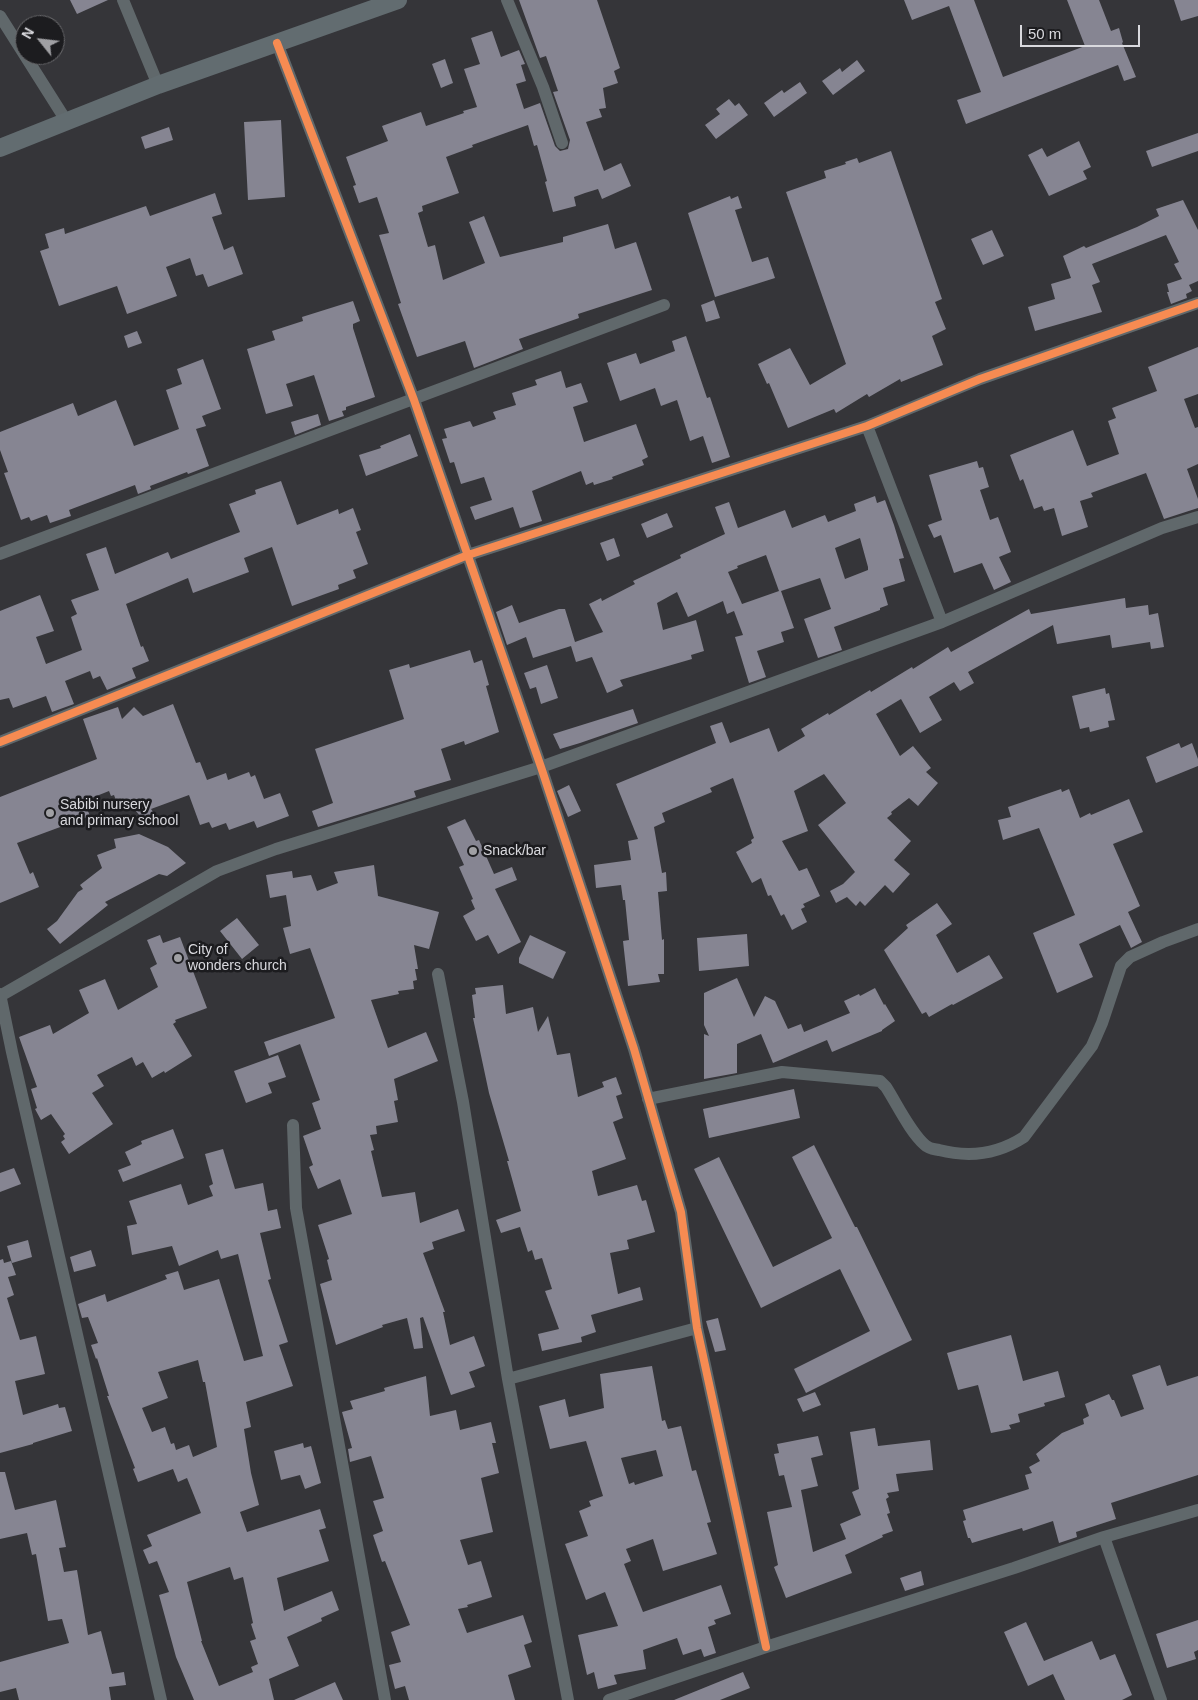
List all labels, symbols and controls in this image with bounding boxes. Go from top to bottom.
north arrow [15,15,65,65]
scale bar [1023,15,1143,47]
text: N [18,25,37,42]
text: 50 m [1028,25,1061,42]
place label: Sabibi nursery and primary school [60,797,178,830]
marker: Sabibi nursery and primary school [44,807,56,819]
place label: Snack/bar [483,843,546,859]
marker: Snack/bar [467,845,479,857]
place label: City of wonders church [188,942,287,974]
marker: City of wonders church [172,952,184,964]

